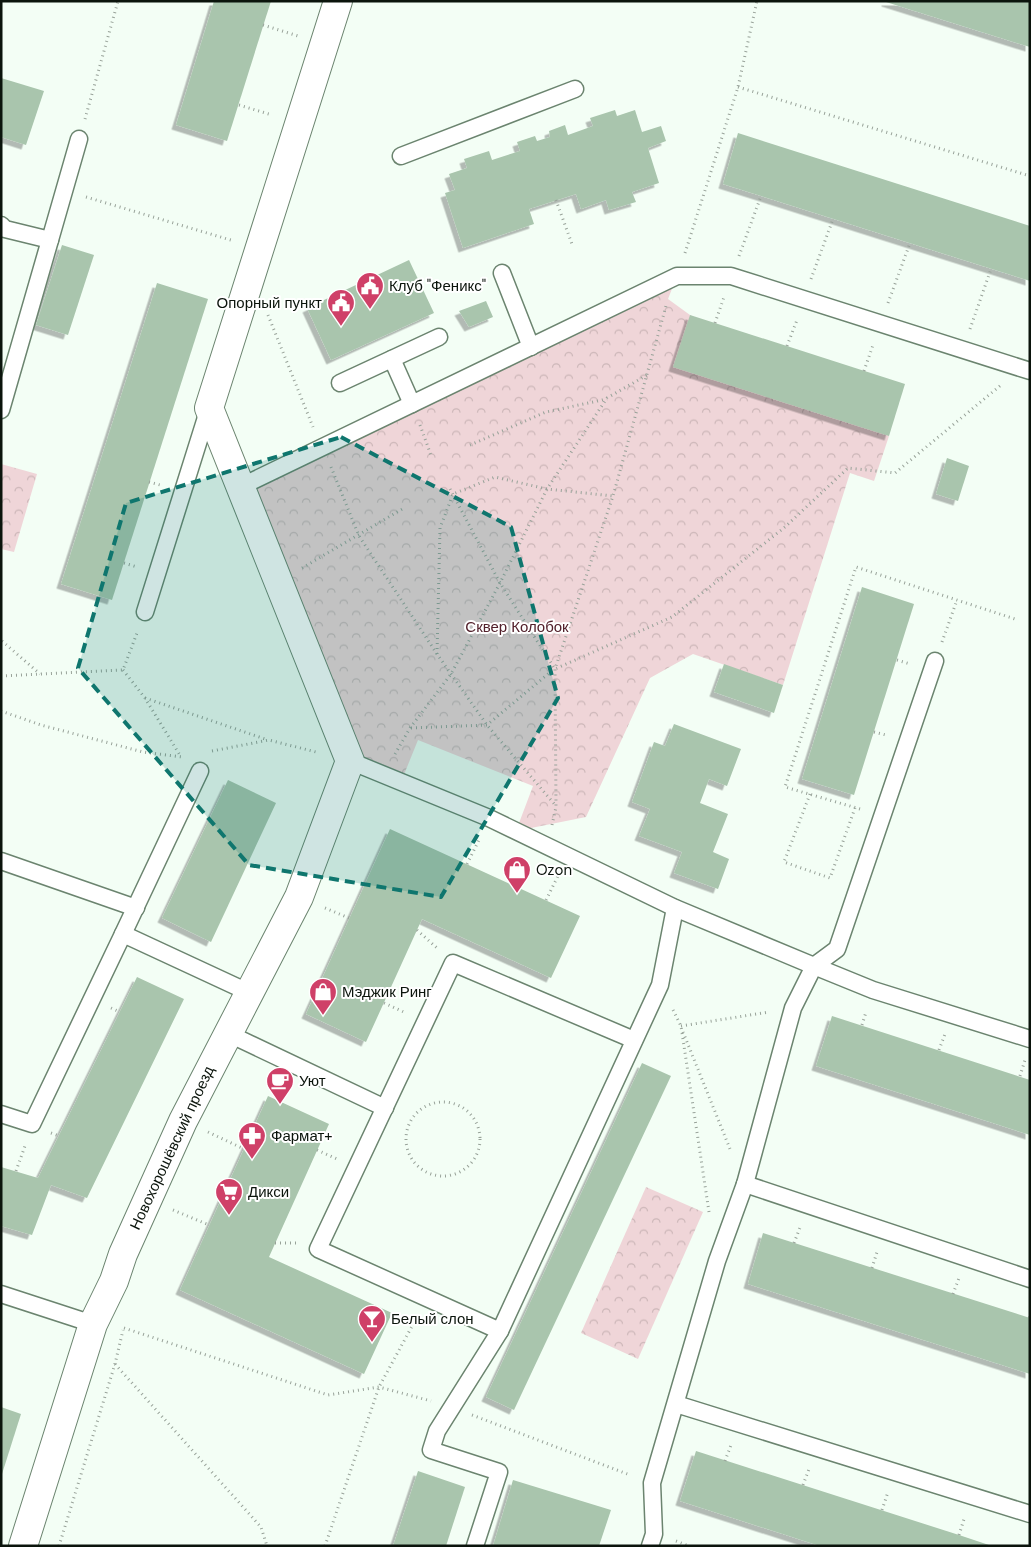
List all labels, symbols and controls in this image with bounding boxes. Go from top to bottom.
public building icon: Клуб "Феникс" [355,271,385,310]
place label: Клуб "Феникс" [389,276,486,296]
public building icon: Опорный пункт [326,288,356,327]
place label: Опорный пункт [217,293,322,313]
park label: Сквер Колобок [465,617,569,637]
shop icon: Ozon [502,855,532,894]
place label: Ozon [536,860,572,880]
shop icon: Мэджик Ринг [308,977,338,1016]
place label: Мэджик Ринг [342,982,432,1002]
street label: Новохорошёвский проезд [125,1063,219,1233]
cafe icon: Уют [265,1066,295,1105]
place label: Уют [299,1071,326,1091]
pharmacy icon: Фармат+ [237,1121,267,1160]
place label: Фармат+ [271,1126,333,1146]
supermarket icon: Дикси [214,1177,244,1216]
place label: Дикси [248,1182,289,1202]
bar icon: Белый слон [357,1304,387,1343]
place label: Белый слон [391,1309,474,1329]

